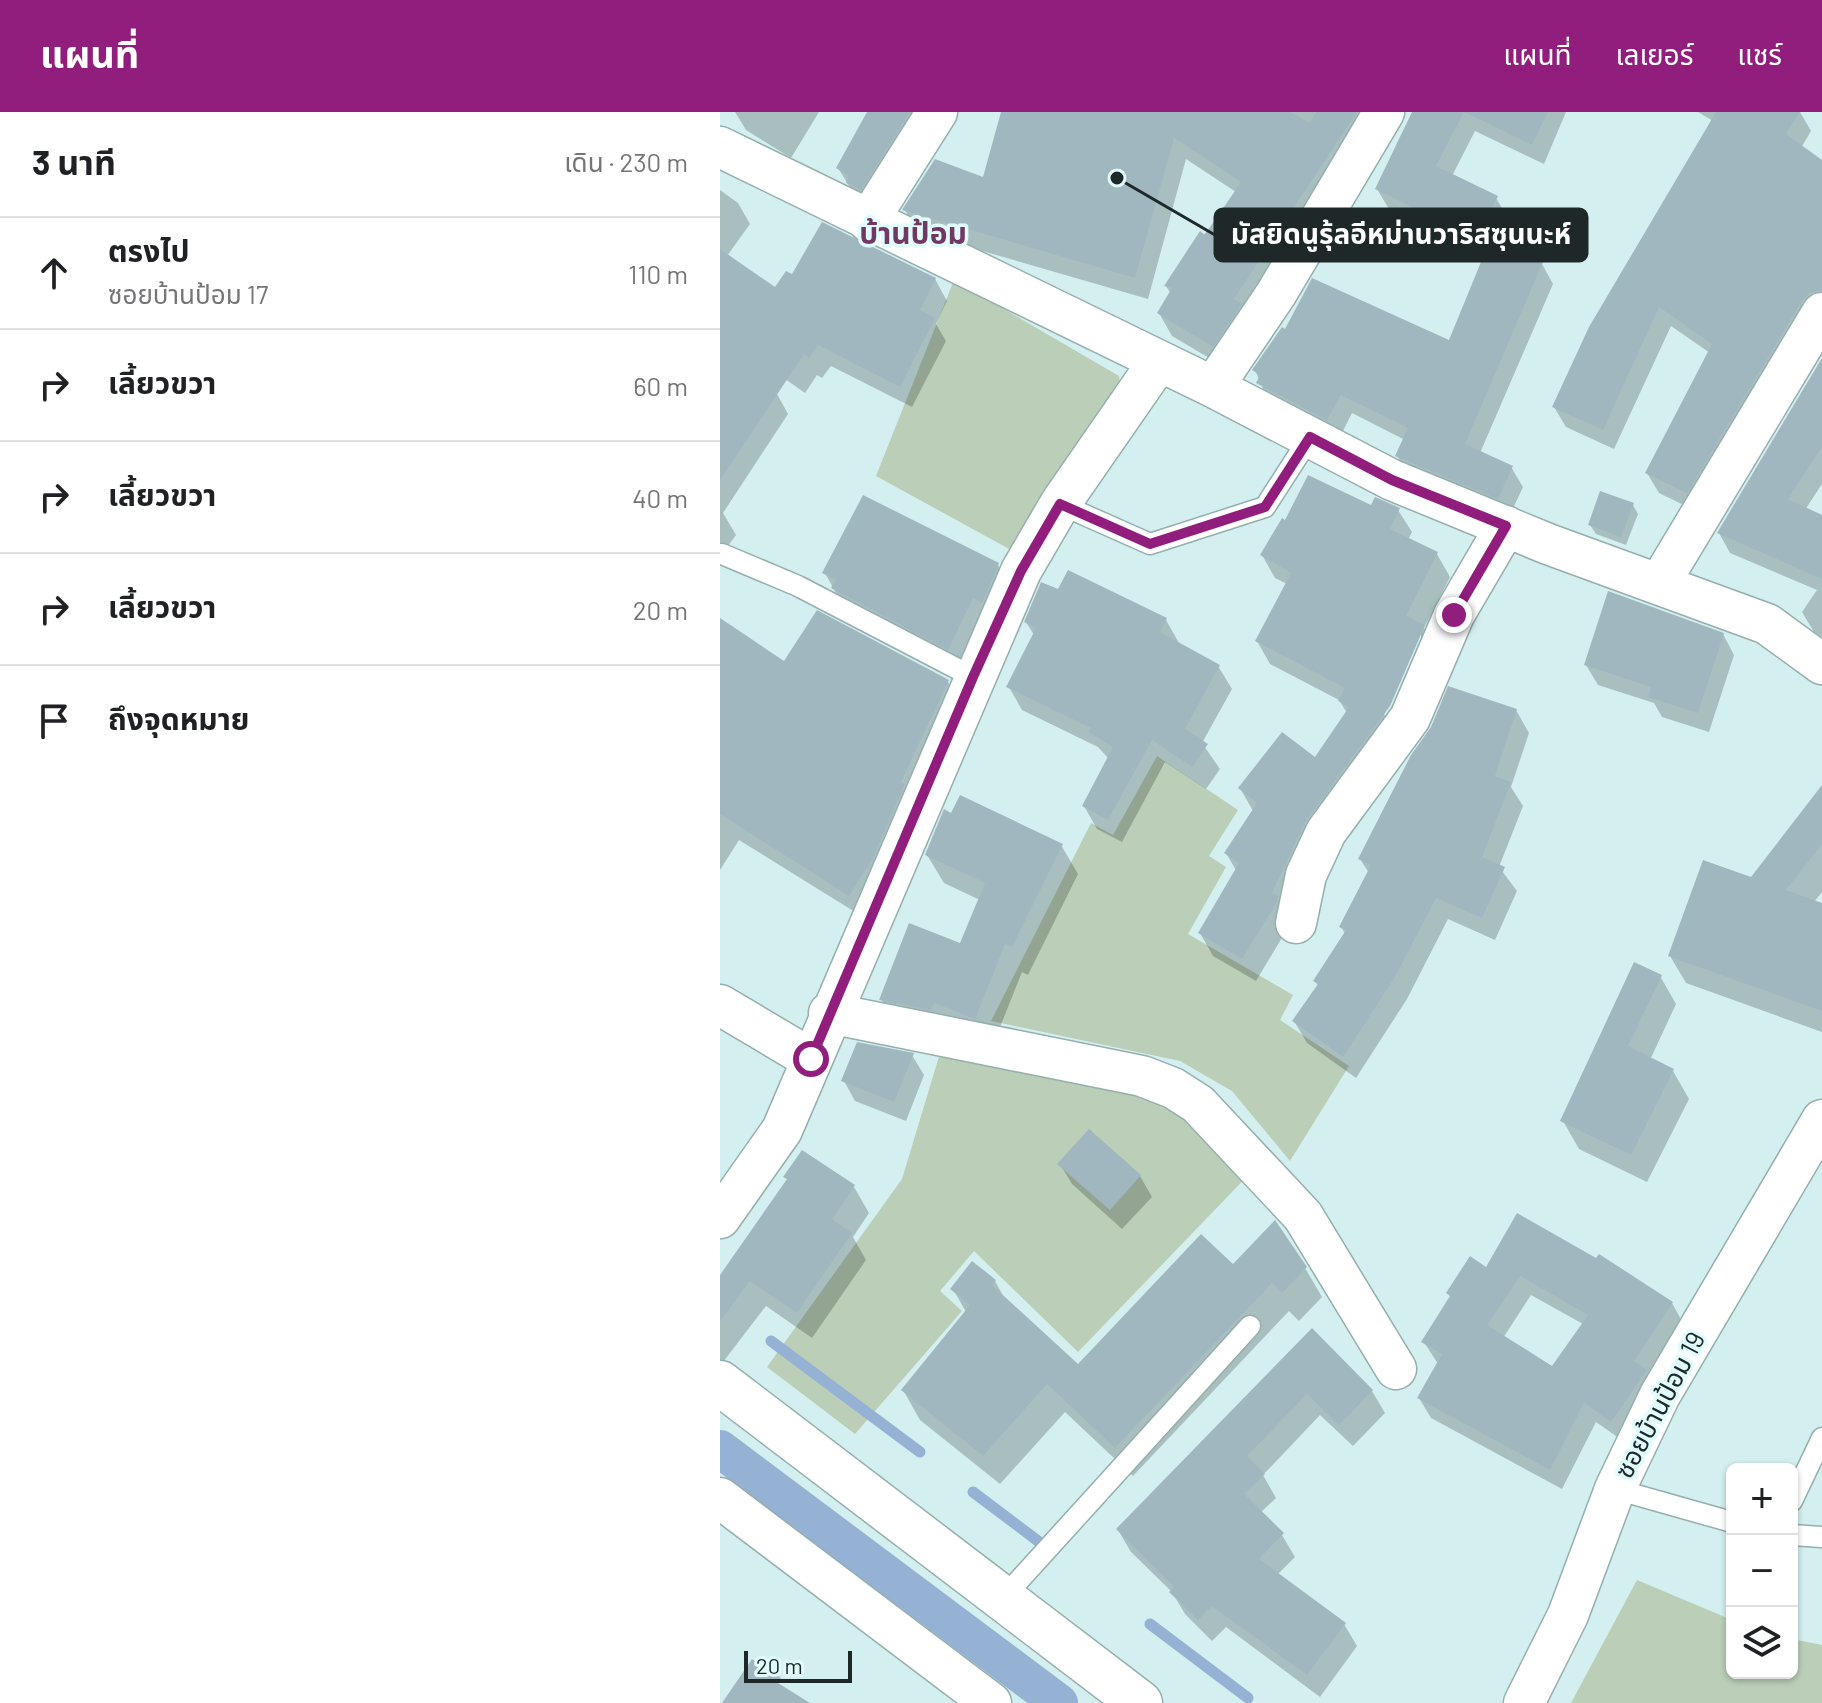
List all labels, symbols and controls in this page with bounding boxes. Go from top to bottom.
text: แผนที่ [40,30,139,76]
text: แผนที่ [1503,37,1572,71]
text: เลเยอร์ [1616,37,1693,71]
text: แชร์ [1737,37,1782,71]
text: 3 นาที [32,141,116,182]
text: เดิน · 230 m [564,146,688,177]
callout: มัสยิดนูรุ้ลอีหม่านวาริสซุนนะห์ [1215,209,1587,261]
district label: บ้านป้อม [859,214,967,250]
text: มัสยิดนูรุ้ลอีหม่านวาริสซุนนะห์ [1231,216,1571,252]
text: ตรงไป [108,232,190,268]
icon: ahead [32,251,76,295]
text: 110 m [628,258,688,289]
text: ซอยบ้านป้อม 17 [108,278,268,309]
icon: right [32,363,76,407]
text: เลี้ยวขวา [108,364,216,400]
text: 60 m [633,370,688,401]
icon: right [32,475,76,519]
text: เลี้ยวขวา [108,476,216,512]
text: 40 m [632,482,688,513]
icon: right [32,587,76,631]
text: เลี้ยวขวา [108,588,216,624]
text: 20 m [633,594,688,625]
route end [1436,597,1472,633]
icon: arrive [32,699,76,743]
text: ถึงจุดหมาย [108,700,249,736]
route start [793,1041,829,1077]
street label: ซอยบ้านป้อม 19 [1607,1326,1710,1483]
map controls [1726,1463,1798,1679]
button: + [1726,1463,1798,1535]
button: − [1726,1535,1798,1607]
button: layers [1726,1607,1798,1679]
scale bar [744,1647,852,1683]
text: 20 m [756,1652,803,1678]

